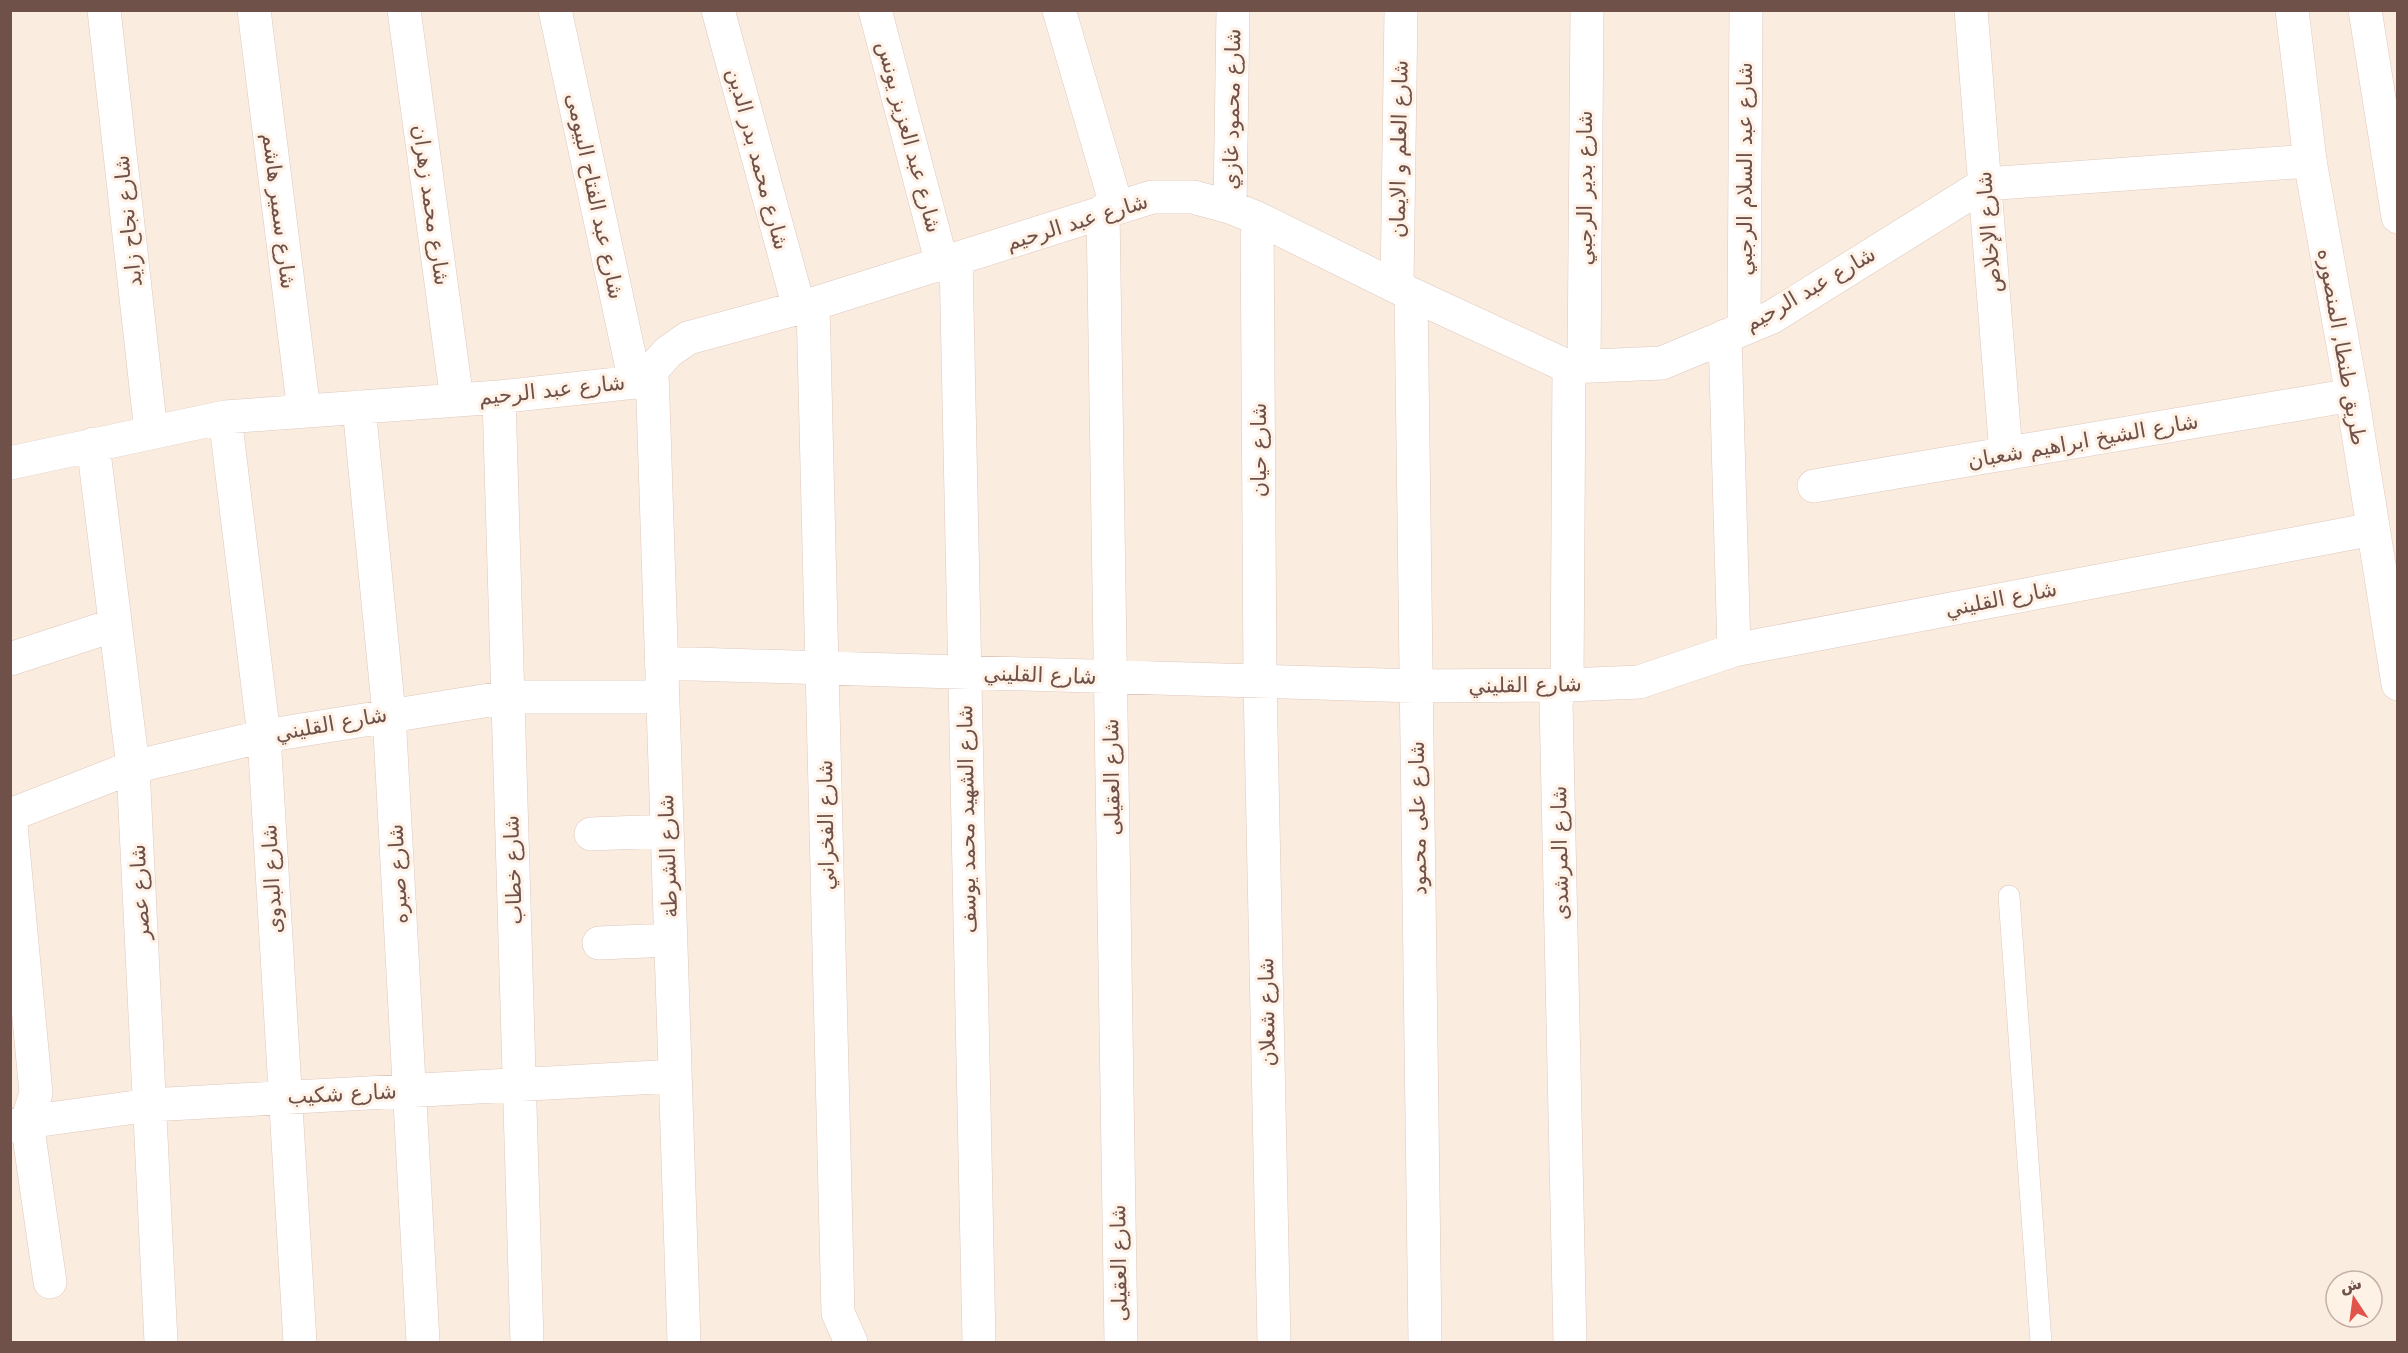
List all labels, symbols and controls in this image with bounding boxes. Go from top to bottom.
street label: شارع محمود غازي [1219,28,1245,190]
street label: شارع عبد العزيز يونس [872,39,946,235]
street label: شارع العلم و الايمان [1385,60,1414,238]
street label: شارع عبد السلام الرجبي [1733,62,1757,276]
street label: شارع محمد بدر الدين [722,66,794,252]
street label: شارع عبد الفتاح البيومى [561,91,629,301]
street label: شارع بدير الرجبي [1573,111,1597,265]
street label: شارع محمد زهران [408,123,454,287]
street label: شارع سمير هاشم [257,132,300,290]
street label: شارع نجاح زايد [109,154,147,288]
street label: شارع الإخلاص [1972,170,2006,294]
street label: شارع عبد الرحيم [1003,189,1151,256]
street label: شارع عبد الرحيم [1740,242,1880,337]
street label: طريق طنطا, المنصوره [2313,247,2371,447]
street label: شارع عبد الرحيم [478,370,626,411]
street label: شارع حيان [1247,403,1271,497]
street label: شارع الشيخ ابراهيم شعبان [1966,409,2200,474]
street label: شارع القليني [1943,576,2059,622]
street label: شارع القليني [983,661,1097,689]
street label: شارع القليني [1468,672,1582,698]
street label: شارع القليني [273,702,389,746]
street label: شارع الشهيد محمد يوسف [953,704,981,934]
street label: شارع العقيلى [1099,718,1125,836]
street label: شارع على محمود [1405,741,1431,895]
street label: شارع الفخراني [813,760,839,890]
street label: شارع المرشدى [1547,786,1573,920]
street label: شارع الشرطة [654,794,682,918]
street label: شارع خطاب [499,815,527,925]
street label: شارع صبره [383,823,413,925]
street label: شارع البدوى [257,824,287,934]
street label: شارع عصر [126,844,155,941]
street label: شارع شعلان [1254,957,1280,1067]
street label: شارع شكيب [287,1079,397,1109]
street label: شارع العقيلى [1106,1204,1132,1322]
north arrow [2324,1269,2384,1329]
text: ش [2338,1273,2364,1297]

